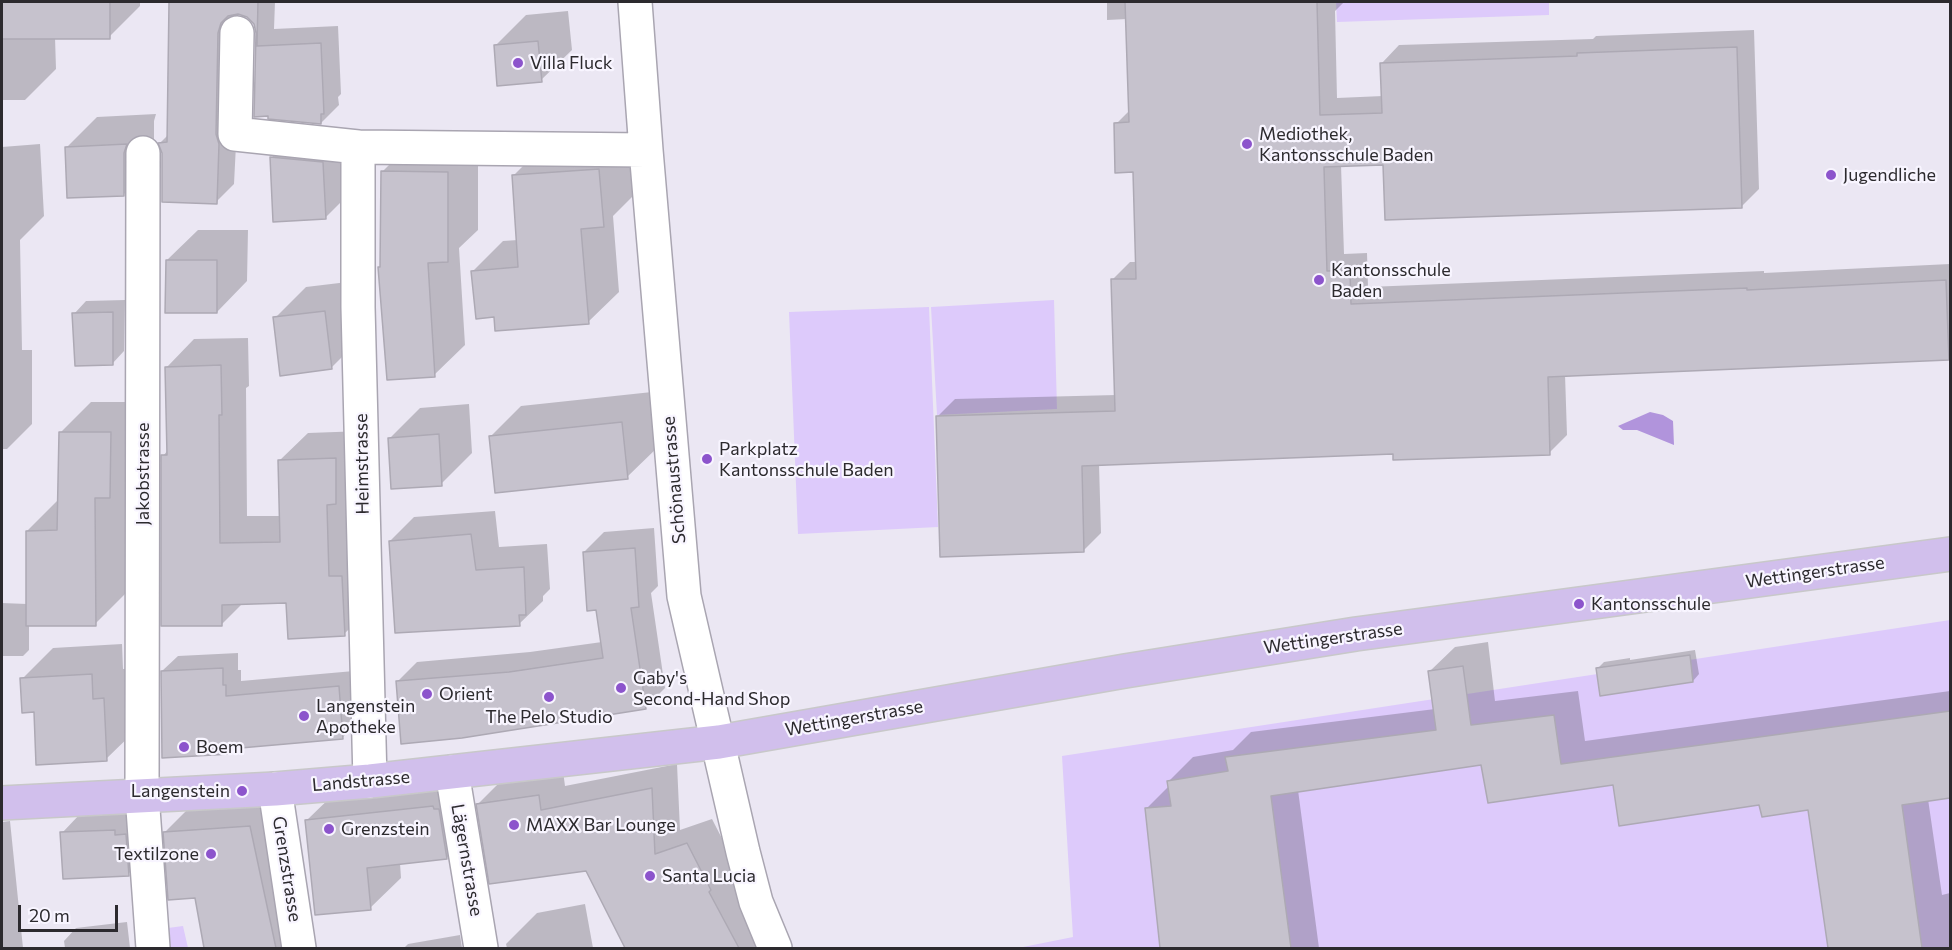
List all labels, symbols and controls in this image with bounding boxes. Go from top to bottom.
place label: Villa Fluck [530,52,613,74]
marker: Villa Fluck [511,56,525,70]
place label: Mediothek, Kantonsschule Baden [1259,123,1433,166]
marker: Mediothek, Kantonsschule Baden [1240,137,1254,151]
place label: Jugendliche [1843,164,1936,186]
marker: Jugendliche [1824,168,1838,182]
place label: Kantonsschule Baden [1331,259,1451,302]
marker: Kantonsschule Baden [1312,273,1326,287]
street label: Heimstrasse [350,413,374,515]
street label: Schönaustrasse [658,415,690,545]
street label: Jakobstrasse [132,422,154,526]
place label: Parkplatz Kantonsschule Baden [719,438,893,480]
marker: Parkplatz Kantonsschule Baden [700,452,714,466]
street label: Wettingerstrasse [1744,552,1886,592]
place label: Kantonsschule [1591,593,1711,615]
marker: Kantonsschule [1572,597,1586,611]
street label: Wettingerstrasse [1262,618,1404,658]
place label: Gaby's Second-Hand Shop [633,667,790,710]
marker: Gaby's Second-Hand Shop [614,681,628,695]
place label: Orient [439,683,493,705]
marker: Orient [420,687,434,701]
marker: The Pelo Studio [542,690,556,704]
place label: Langenstein Apotheke [316,695,415,738]
street label: Wettingerstrasse [783,695,925,741]
place label: The Pelo Studio [485,706,613,728]
marker: Langenstein Apotheke [297,709,311,723]
place label: Boem [196,736,244,758]
marker: Boem [177,740,191,754]
street label: Landstrasse [311,766,411,796]
place label: Langenstein [131,780,230,802]
marker: Langenstein [235,784,249,798]
street label: Lägernstrasse [446,802,488,918]
place label: MAXX Bar Lounge [526,814,676,836]
street label: Grenzstrasse [268,815,306,923]
place label: Grenzstein [341,818,430,840]
marker: MAXX Bar Lounge [507,818,521,832]
marker: Grenzstein [322,822,336,836]
place label: Textilzone [114,843,199,865]
marker: Textilzone [204,847,218,861]
place label: Santa Lucia [662,865,756,887]
marker: Santa Lucia [643,869,657,883]
scale bar [21,893,122,931]
text: 20 m [29,904,70,926]

